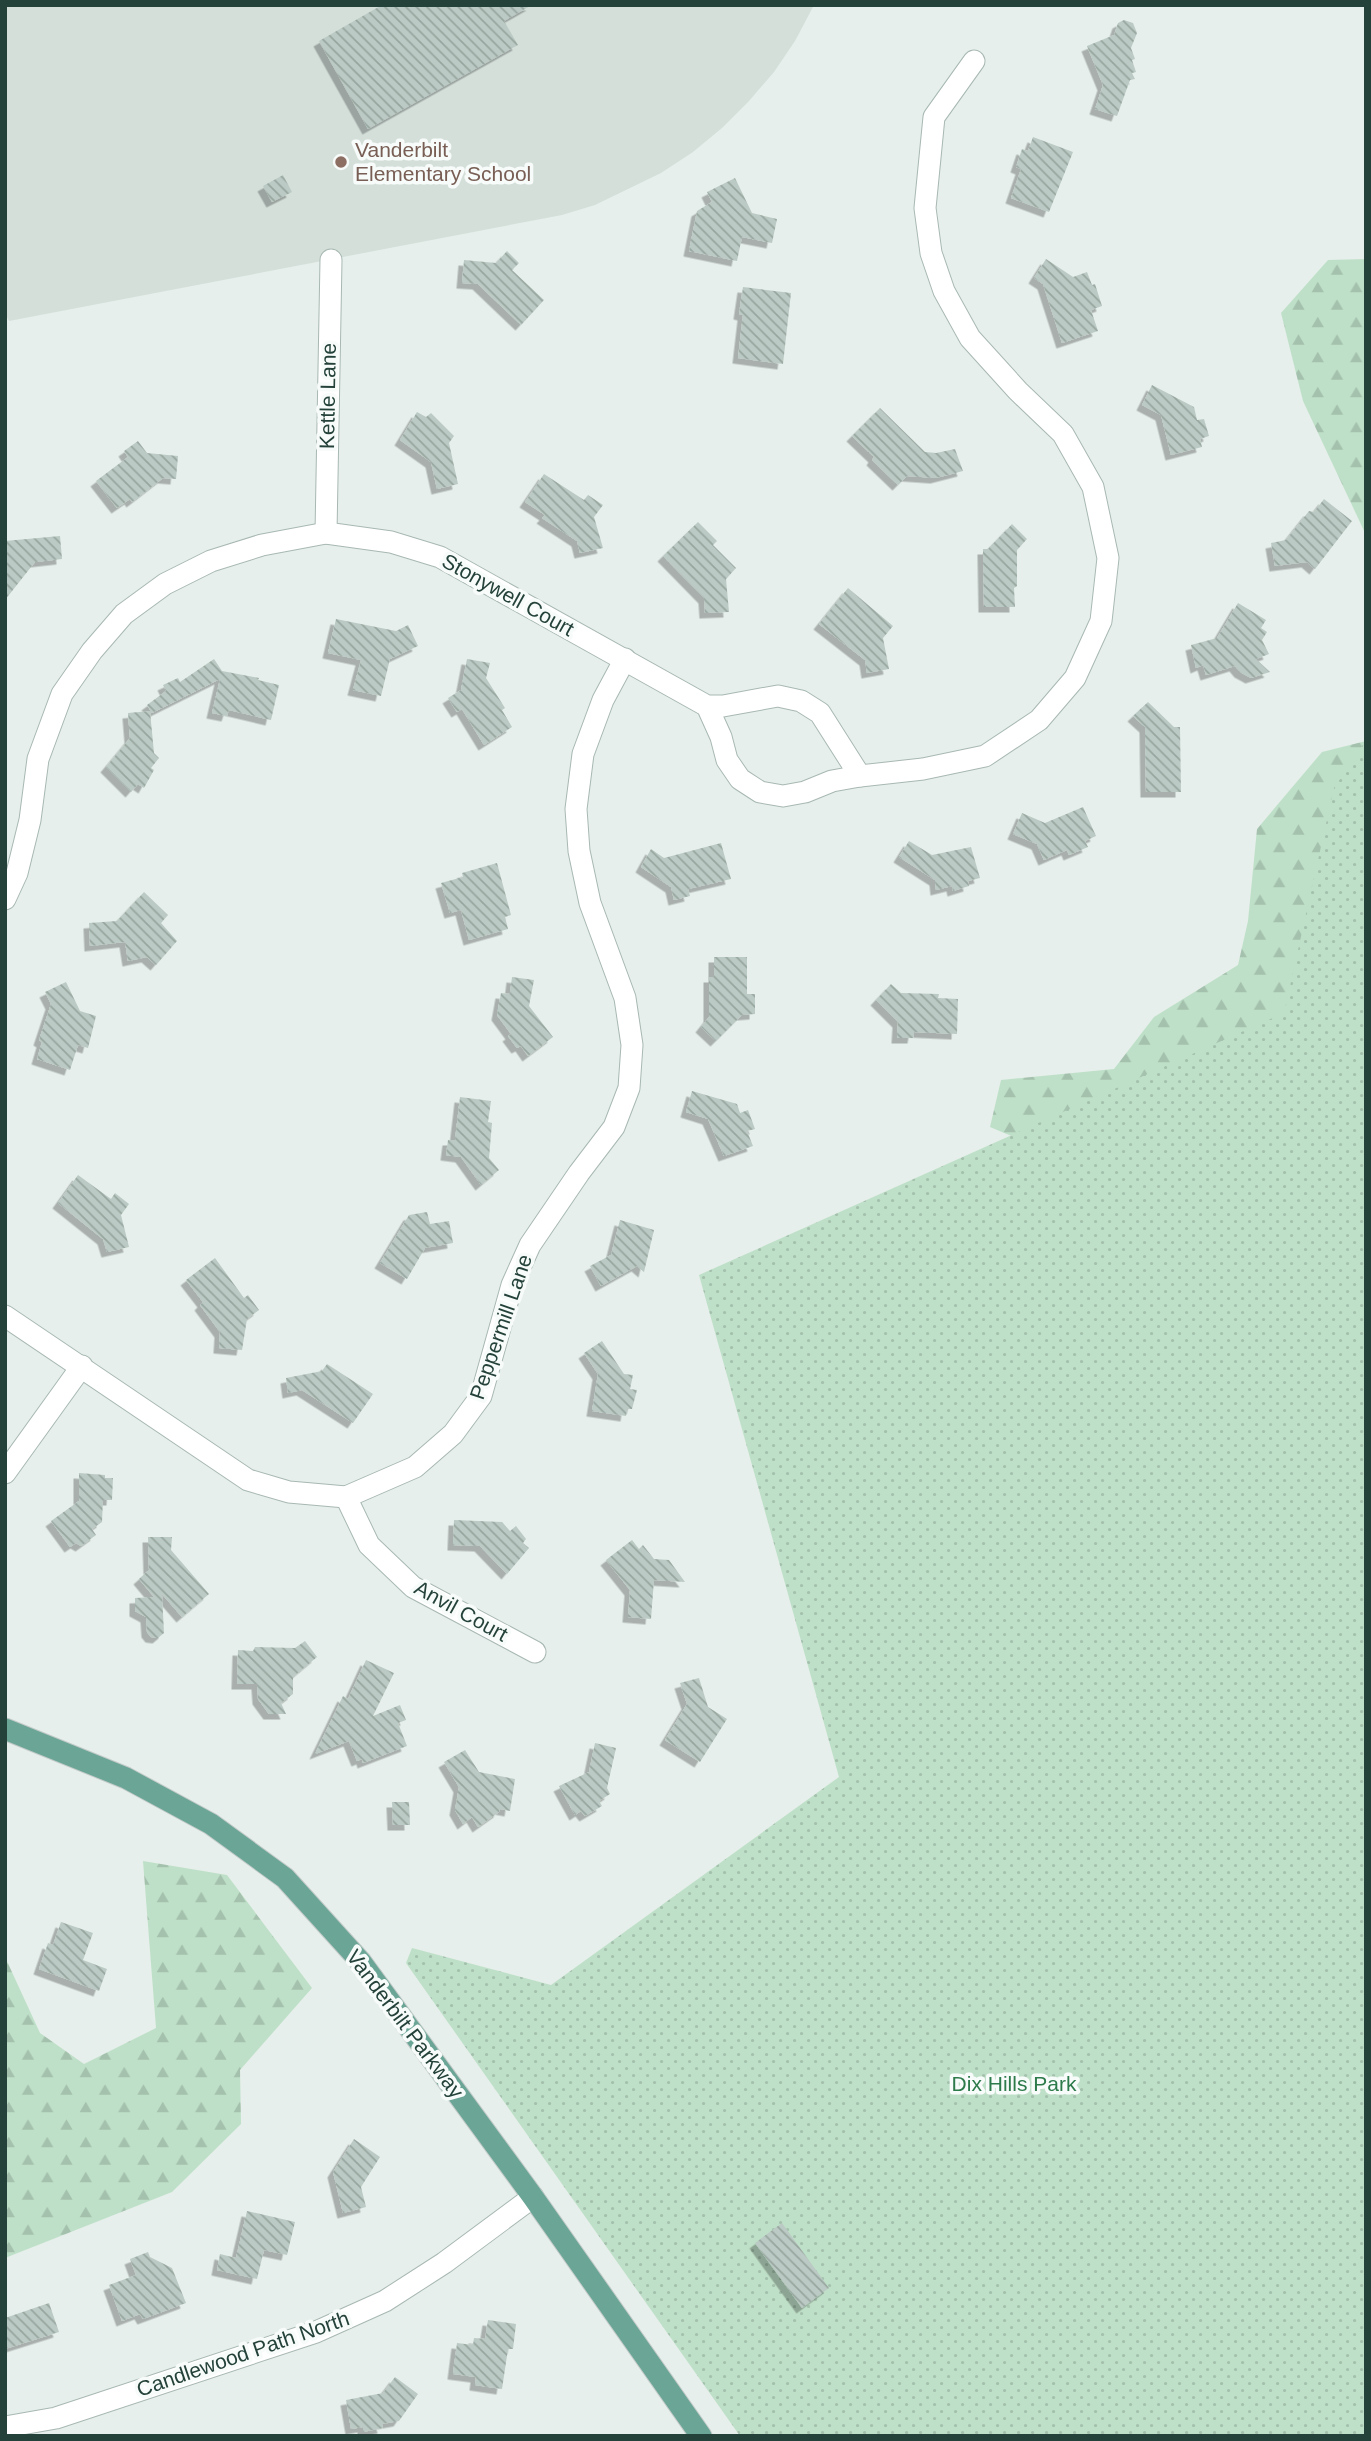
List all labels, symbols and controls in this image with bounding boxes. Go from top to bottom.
place label: Vanderbilt Elementary School [355,138,531,185]
marker: Vanderbilt Elementary School [333,154,349,170]
street label: Kettle Lane [315,343,340,449]
street label: Stonywell Court [438,549,578,640]
street label: Peppermill Lane [465,1251,536,1402]
street label: Anvil Court [411,1576,512,1646]
street label: Vanderbilt Parkway [342,1945,469,2103]
park label: Dix Hills Park [952,2072,1077,2095]
street label: Candlewood Path North [134,2306,352,2401]

